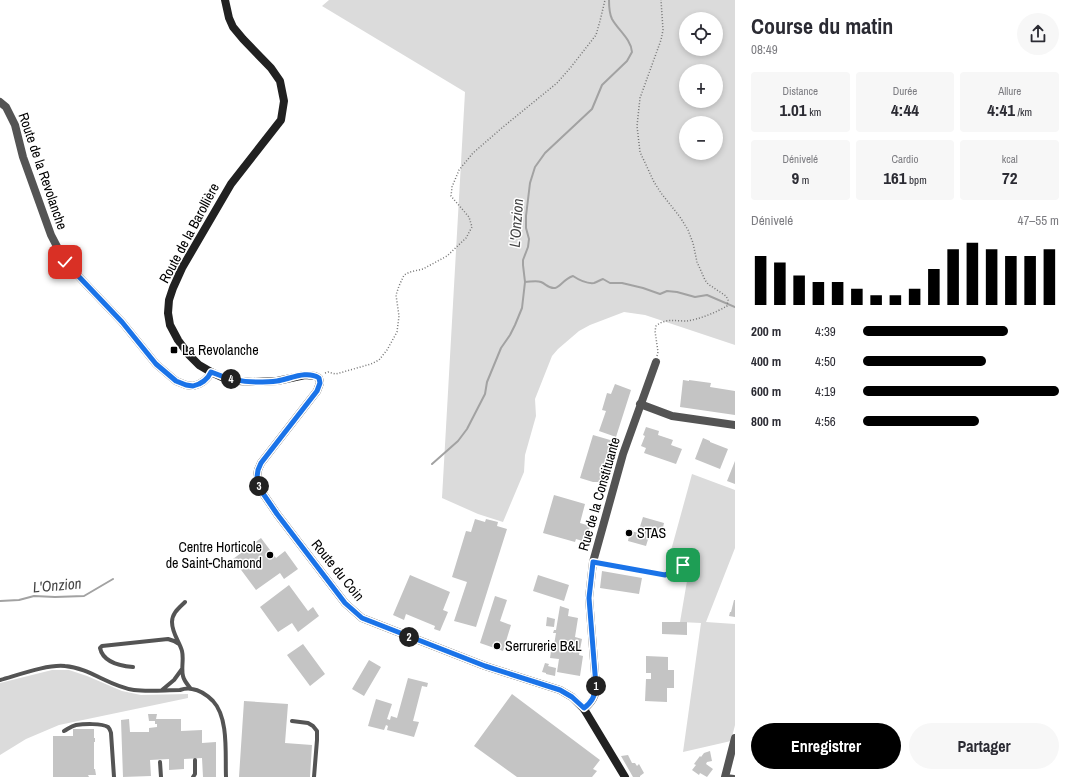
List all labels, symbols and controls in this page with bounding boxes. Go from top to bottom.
text: Course du matin [751,11,893,41]
map controls [679,12,723,160]
button: locate [679,12,723,56]
button: share [1017,13,1059,55]
text: 08:49 [751,41,778,58]
button: + [679,64,723,108]
text: Distance [783,84,818,98]
text: Durée [893,84,917,98]
text: Allure [998,84,1021,98]
text: 1.01 [779,98,807,121]
text: 4:44 [891,98,919,121]
text: 4:41 [987,98,1015,121]
text: km [807,105,821,119]
text: /km [1015,105,1032,119]
street label: Route de la Revolanche [15,110,71,232]
button: − [679,116,723,160]
text: Dénivelé [783,152,818,166]
text: Cardio [891,152,919,166]
text: kcal [1002,152,1018,166]
text: 9 [791,166,799,189]
text: 161 [883,166,907,189]
text: 72 [1002,166,1017,189]
text: m [799,173,809,187]
text: bpm [907,173,927,187]
street label: Route de la Barollière [155,180,223,286]
water label: L'Onzion [504,198,528,248]
text: Dénivelé [751,212,793,229]
text: 47–55 m [1018,212,1059,229]
pin [48,245,82,279]
icon: check [54,251,76,273]
text: 200 m [751,323,781,340]
text: 4:39 [815,323,836,340]
place label: La Revolanche [182,341,259,359]
marker: La Revolanche [169,345,179,355]
text: 400 m [751,353,781,370]
text: 4:50 [815,353,836,370]
pin: 4 [221,369,241,389]
text: 4 [228,372,234,386]
text: 600 m [751,383,781,400]
text: 4:19 [815,383,836,400]
text: 800 m [751,413,781,430]
text: 4:56 [815,413,836,430]
street label: Rue de la Constituante [574,435,624,553]
pin: 3 [249,476,269,496]
text: 3 [256,479,262,493]
place label: STAS [637,524,666,542]
marker: STAS [624,528,634,538]
street label: Route du Coin [308,536,368,604]
place label: Centre Horticole de Saint-Chamond [166,538,262,572]
pin [666,548,700,582]
marker: Centre Horticole de Saint-Chamond [265,550,275,560]
icon: arrive [672,554,694,576]
water label: L'Onzion [32,572,82,598]
pin: 2 [399,627,419,647]
text: 2 [406,630,412,644]
place label: Serrurerie B&L [505,637,582,655]
marker: Serrurerie B&L [492,641,502,651]
pin: 1 [586,676,606,696]
text: 1 [593,679,599,693]
button: Enregistrer [751,723,901,769]
button: Partager [909,723,1059,769]

